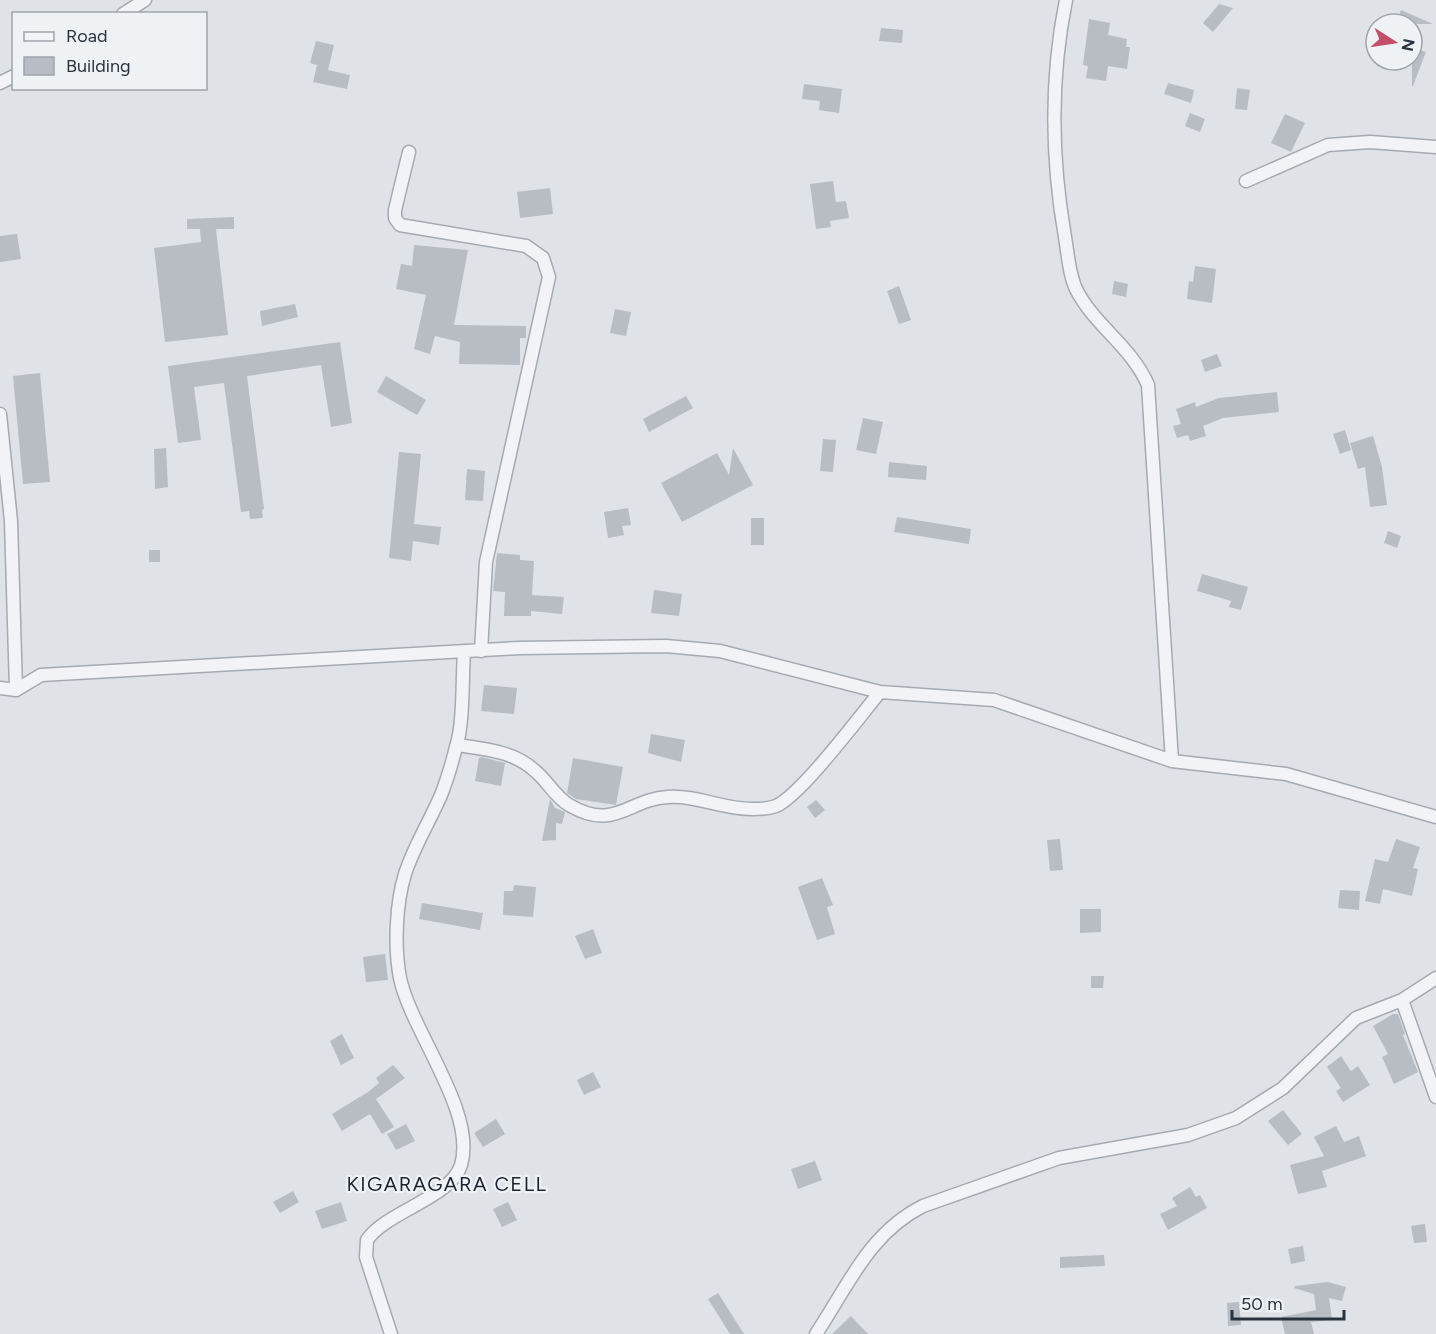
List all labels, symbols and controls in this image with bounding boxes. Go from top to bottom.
legend [12,12,207,90]
north arrow [1364,12,1424,72]
text: Road [66,25,107,47]
text: N [1398,37,1419,53]
text: Building [66,55,131,77]
district label: KIGARAGARA CELL [346,1172,548,1196]
scale bar [1232,1283,1344,1321]
text: 50 m [1241,1293,1283,1315]

